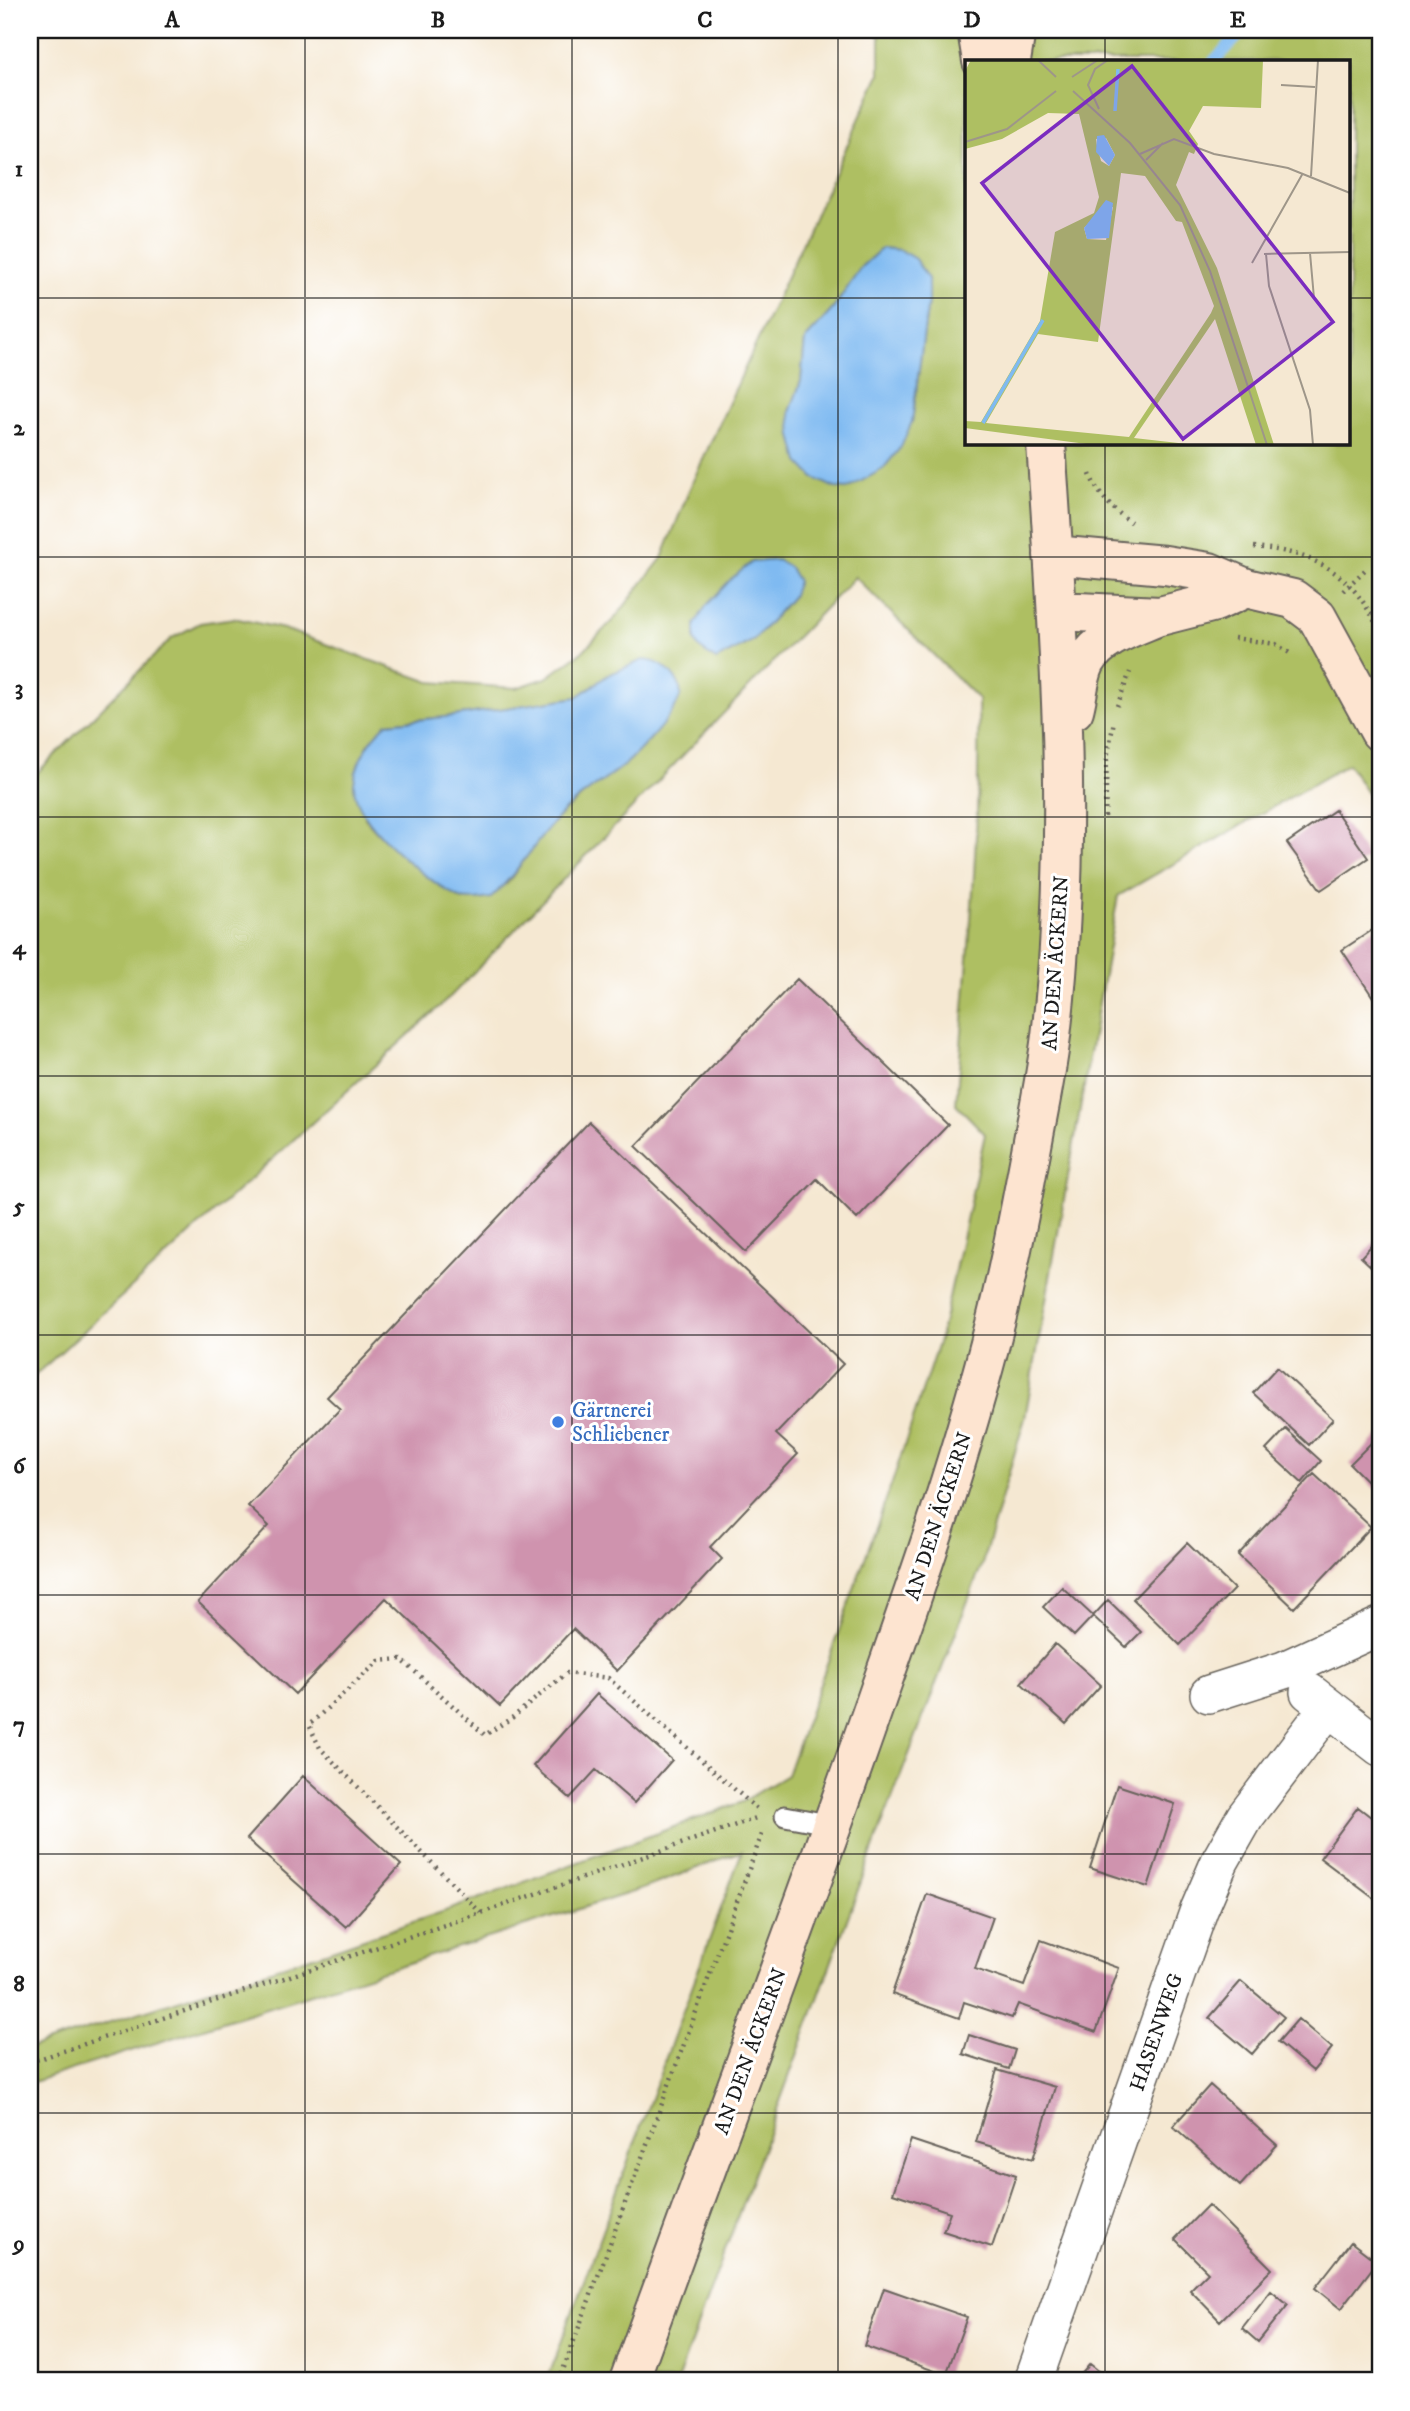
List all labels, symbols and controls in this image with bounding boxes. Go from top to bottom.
text: A [164,6,181,35]
text: B [431,6,445,35]
text: C [697,6,713,35]
text: D [963,6,981,35]
text: E [1230,6,1246,35]
inset map [965,60,1350,444]
text: 1 [15,155,23,184]
text: 2 [13,414,25,443]
text: 3 [15,674,23,703]
street label: AN DEN ÄCKERN [1036,875,1075,1051]
text: 4 [12,933,27,962]
text: 5 [12,1192,25,1221]
place label: Gärtnerei Schliebener [572,1398,670,1448]
marker: Gärtnerei Schliebener [550,1414,566,1430]
street label: AN DEN ÄCKERN [899,1429,978,1604]
text: 6 [13,1452,27,1481]
text: 7 [13,1711,25,1740]
street label: AN DEN ÄCKERN [708,1964,793,2138]
text: 8 [13,1970,25,1999]
street label: HASENWEG [1125,1970,1189,2095]
text: 9 [11,2230,25,2259]

